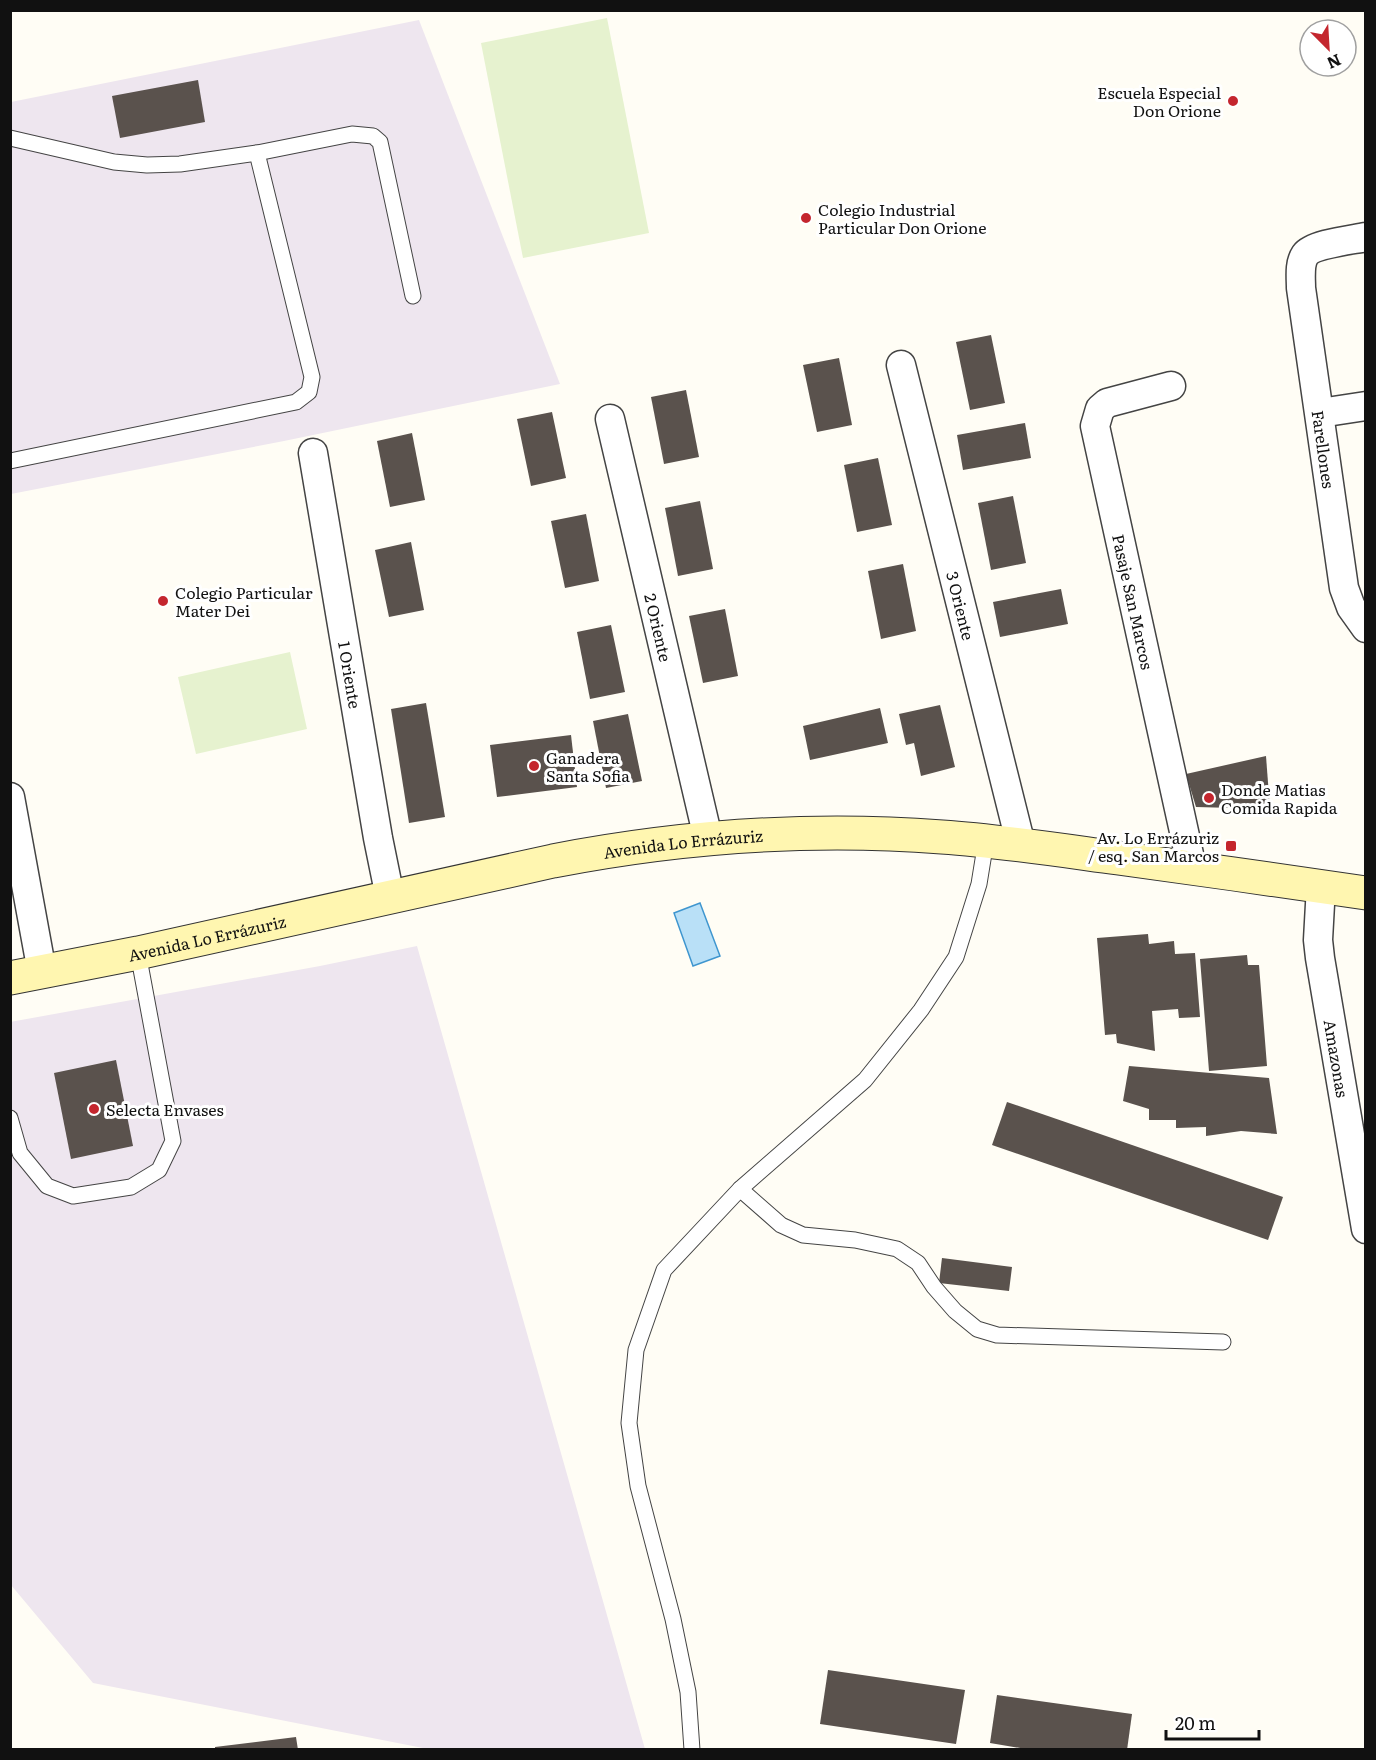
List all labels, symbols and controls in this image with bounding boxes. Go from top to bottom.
north arrow [1298,18,1358,78]
text: N [1323,49,1346,76]
place label: Escuela Especial Don Orione [1097,80,1221,122]
marker: Escuela Especial Don Orione [1226,94,1240,108]
place label: Colegio Industrial Particular Don Orione [818,197,987,239]
marker: Colegio Industrial Particular Don Orione [799,211,813,225]
street label: Farellones [1307,409,1342,490]
street label: Pasaje San Marcos [1107,532,1160,672]
street label: 3 Oriente [941,569,981,642]
place label: Colegio Particular Mater Dei [175,580,313,622]
street label: 2 Oriente [639,591,678,664]
marker: Colegio Particular Mater Dei [156,594,170,608]
street label: 1 Oriente [333,639,368,710]
place label: Ganadera Santa Sofia [546,745,630,787]
marker: Ganadera Santa Sofia [527,759,541,773]
place label: Donde Matias Comida Rapida [1221,777,1338,819]
marker: Donde Matias Comida Rapida [1202,791,1216,805]
street label: Avenida Lo Errázuriz [602,823,764,864]
place label: Av. Lo Errázuriz / esq. San Marcos [1088,825,1219,867]
marker: Av. Lo Errázuriz / esq. San Marcos [1224,839,1238,853]
street label: Avenida Lo Errázuriz [126,909,288,967]
street label: Amazonas [1319,1017,1355,1099]
place label: Selecta Envases [106,1097,224,1121]
marker: Selecta Envases [87,1102,101,1116]
scale bar [1166,1703,1259,1741]
text: 20 m [1175,1709,1216,1736]

